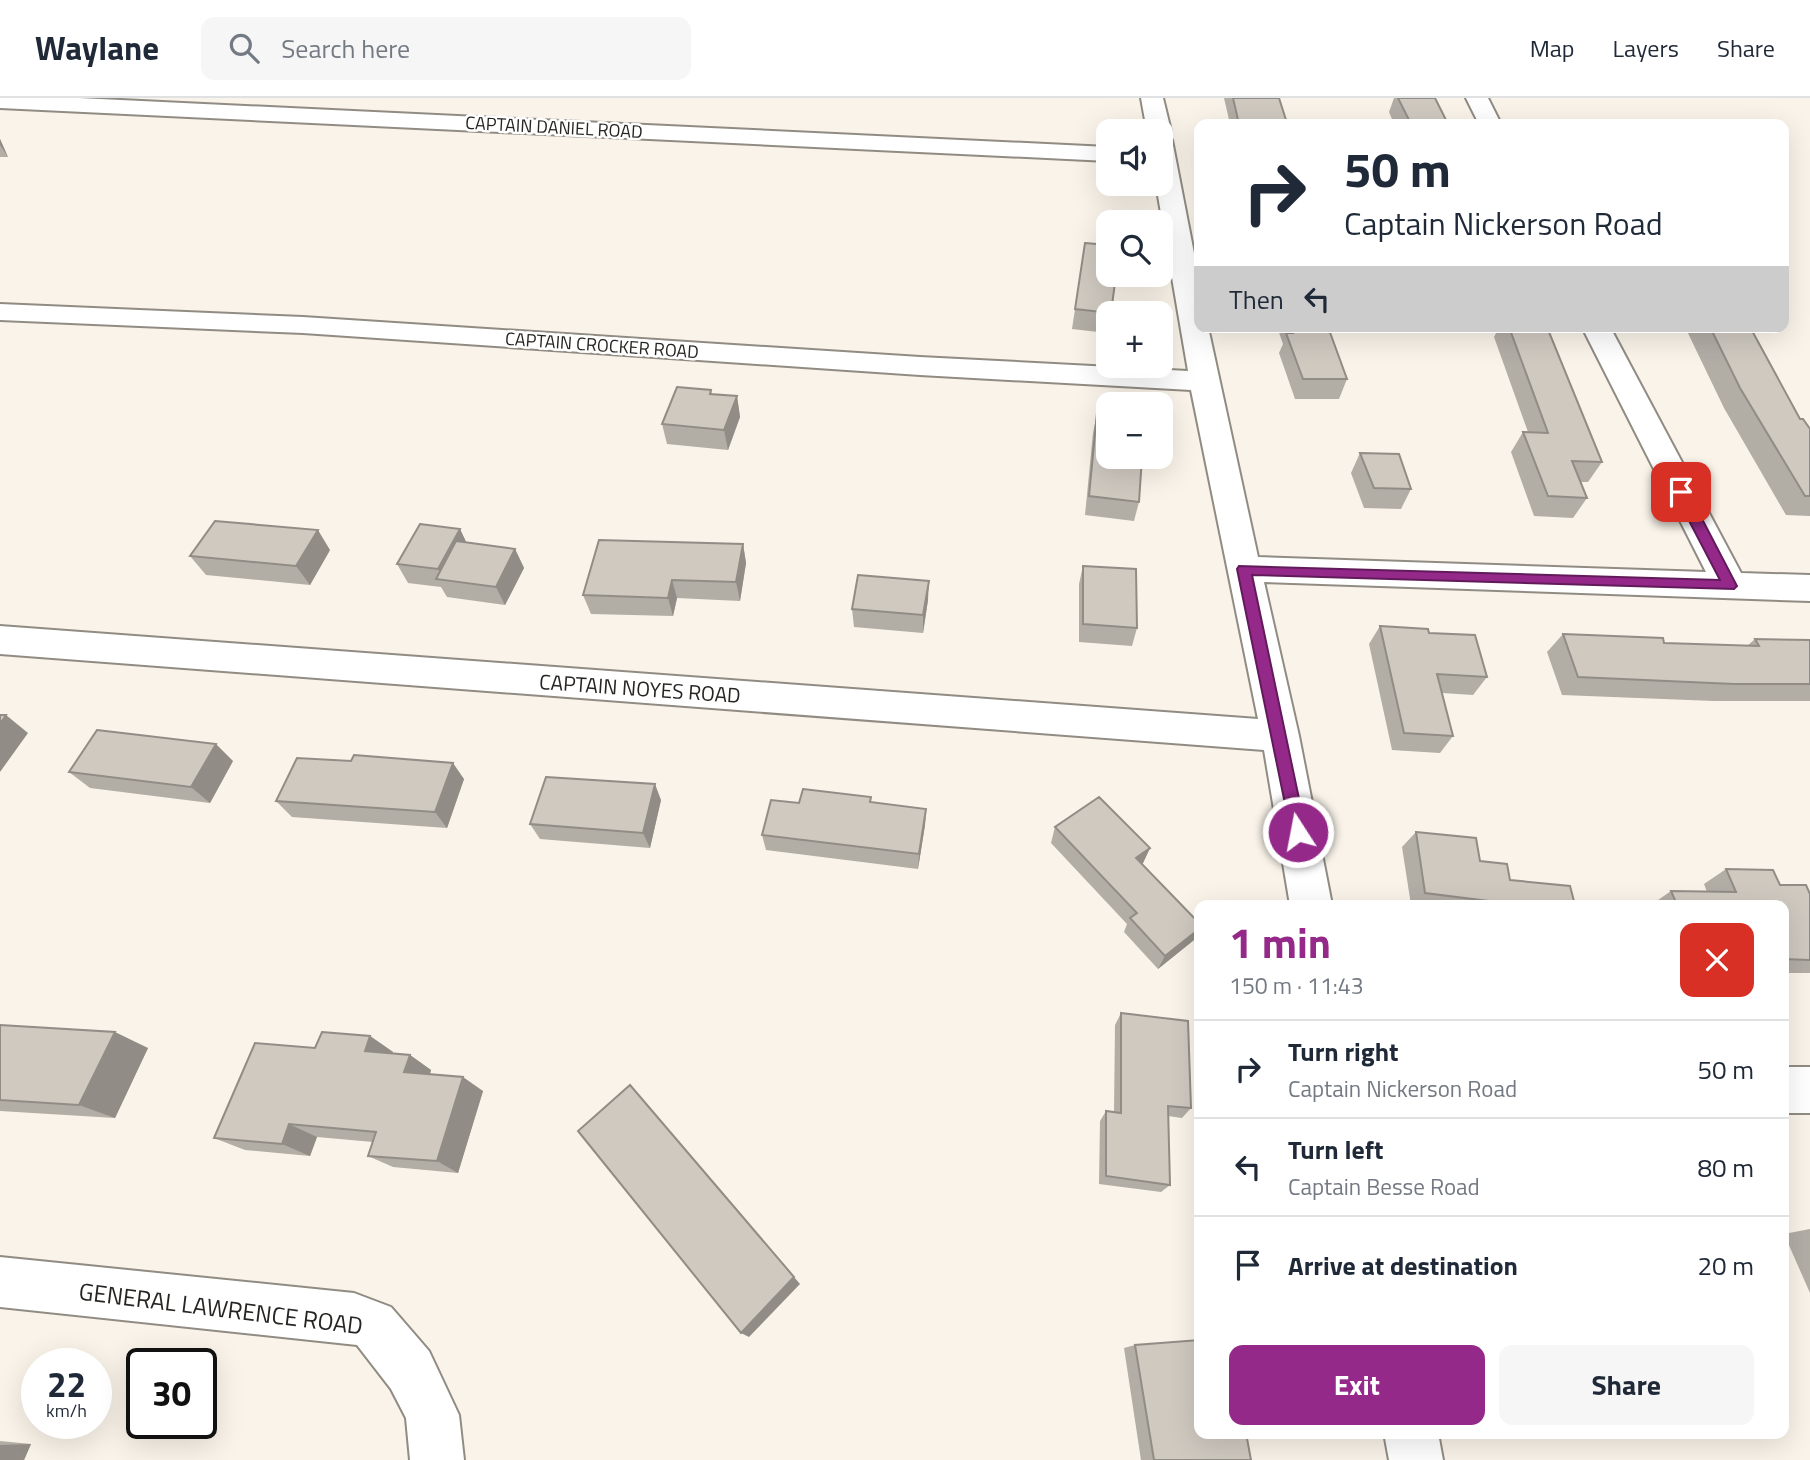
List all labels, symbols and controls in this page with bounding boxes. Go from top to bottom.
search box [201,17,691,80]
text: Waylane [35,23,159,73]
icon: search [225,29,263,67]
text: Search here [281,29,410,68]
text: Map [1530,30,1575,66]
text: Layers [1613,30,1679,66]
text: Share [1717,30,1775,66]
street label: CAPTAIN DANIEL ROAD [465,109,643,145]
map controls [1096,119,1173,469]
button: sound [1096,119,1173,196]
text: 50 m [1344,131,1451,206]
icon: right [1229,147,1320,238]
text: Captain Nickerson Road [1344,199,1663,247]
button: search [1096,210,1173,287]
text: Then [1229,280,1284,319]
icon: left [1298,280,1336,318]
button: + [1096,301,1173,378]
street label: CAPTAIN CROCKER ROAD [504,325,700,365]
button: − [1096,392,1173,469]
pin [1651,462,1711,522]
icon: arrive [1662,473,1700,511]
street label: CAPTAIN NOYES ROAD [538,665,742,711]
position arrow [1261,795,1335,869]
text: 1 min [1229,910,1331,974]
button: close [1680,923,1754,997]
text: 150 m · 11:43 [1229,968,1364,1003]
text: Turn right [1288,1032,1399,1071]
icon: right [1229,1050,1267,1088]
text: 50 m [1697,1050,1754,1089]
text: Captain Nickerson Road [1288,1071,1517,1106]
text: Turn left [1288,1130,1383,1169]
icon: left [1229,1148,1267,1186]
text: 80 m [1697,1148,1754,1187]
text: Captain Besse Road [1288,1169,1480,1204]
icon: arrive [1229,1246,1267,1284]
text: Arrive at destination [1288,1246,1518,1285]
text: 20 m [1697,1246,1754,1285]
street label: GENERAL LAWRENCE ROAD [77,1273,365,1343]
button: Exit [1229,1345,1485,1425]
button: Share [1499,1345,1754,1425]
speed limit sign: 30 [126,1348,217,1439]
text: 22 [47,1357,86,1411]
text: km/h [46,1397,87,1424]

